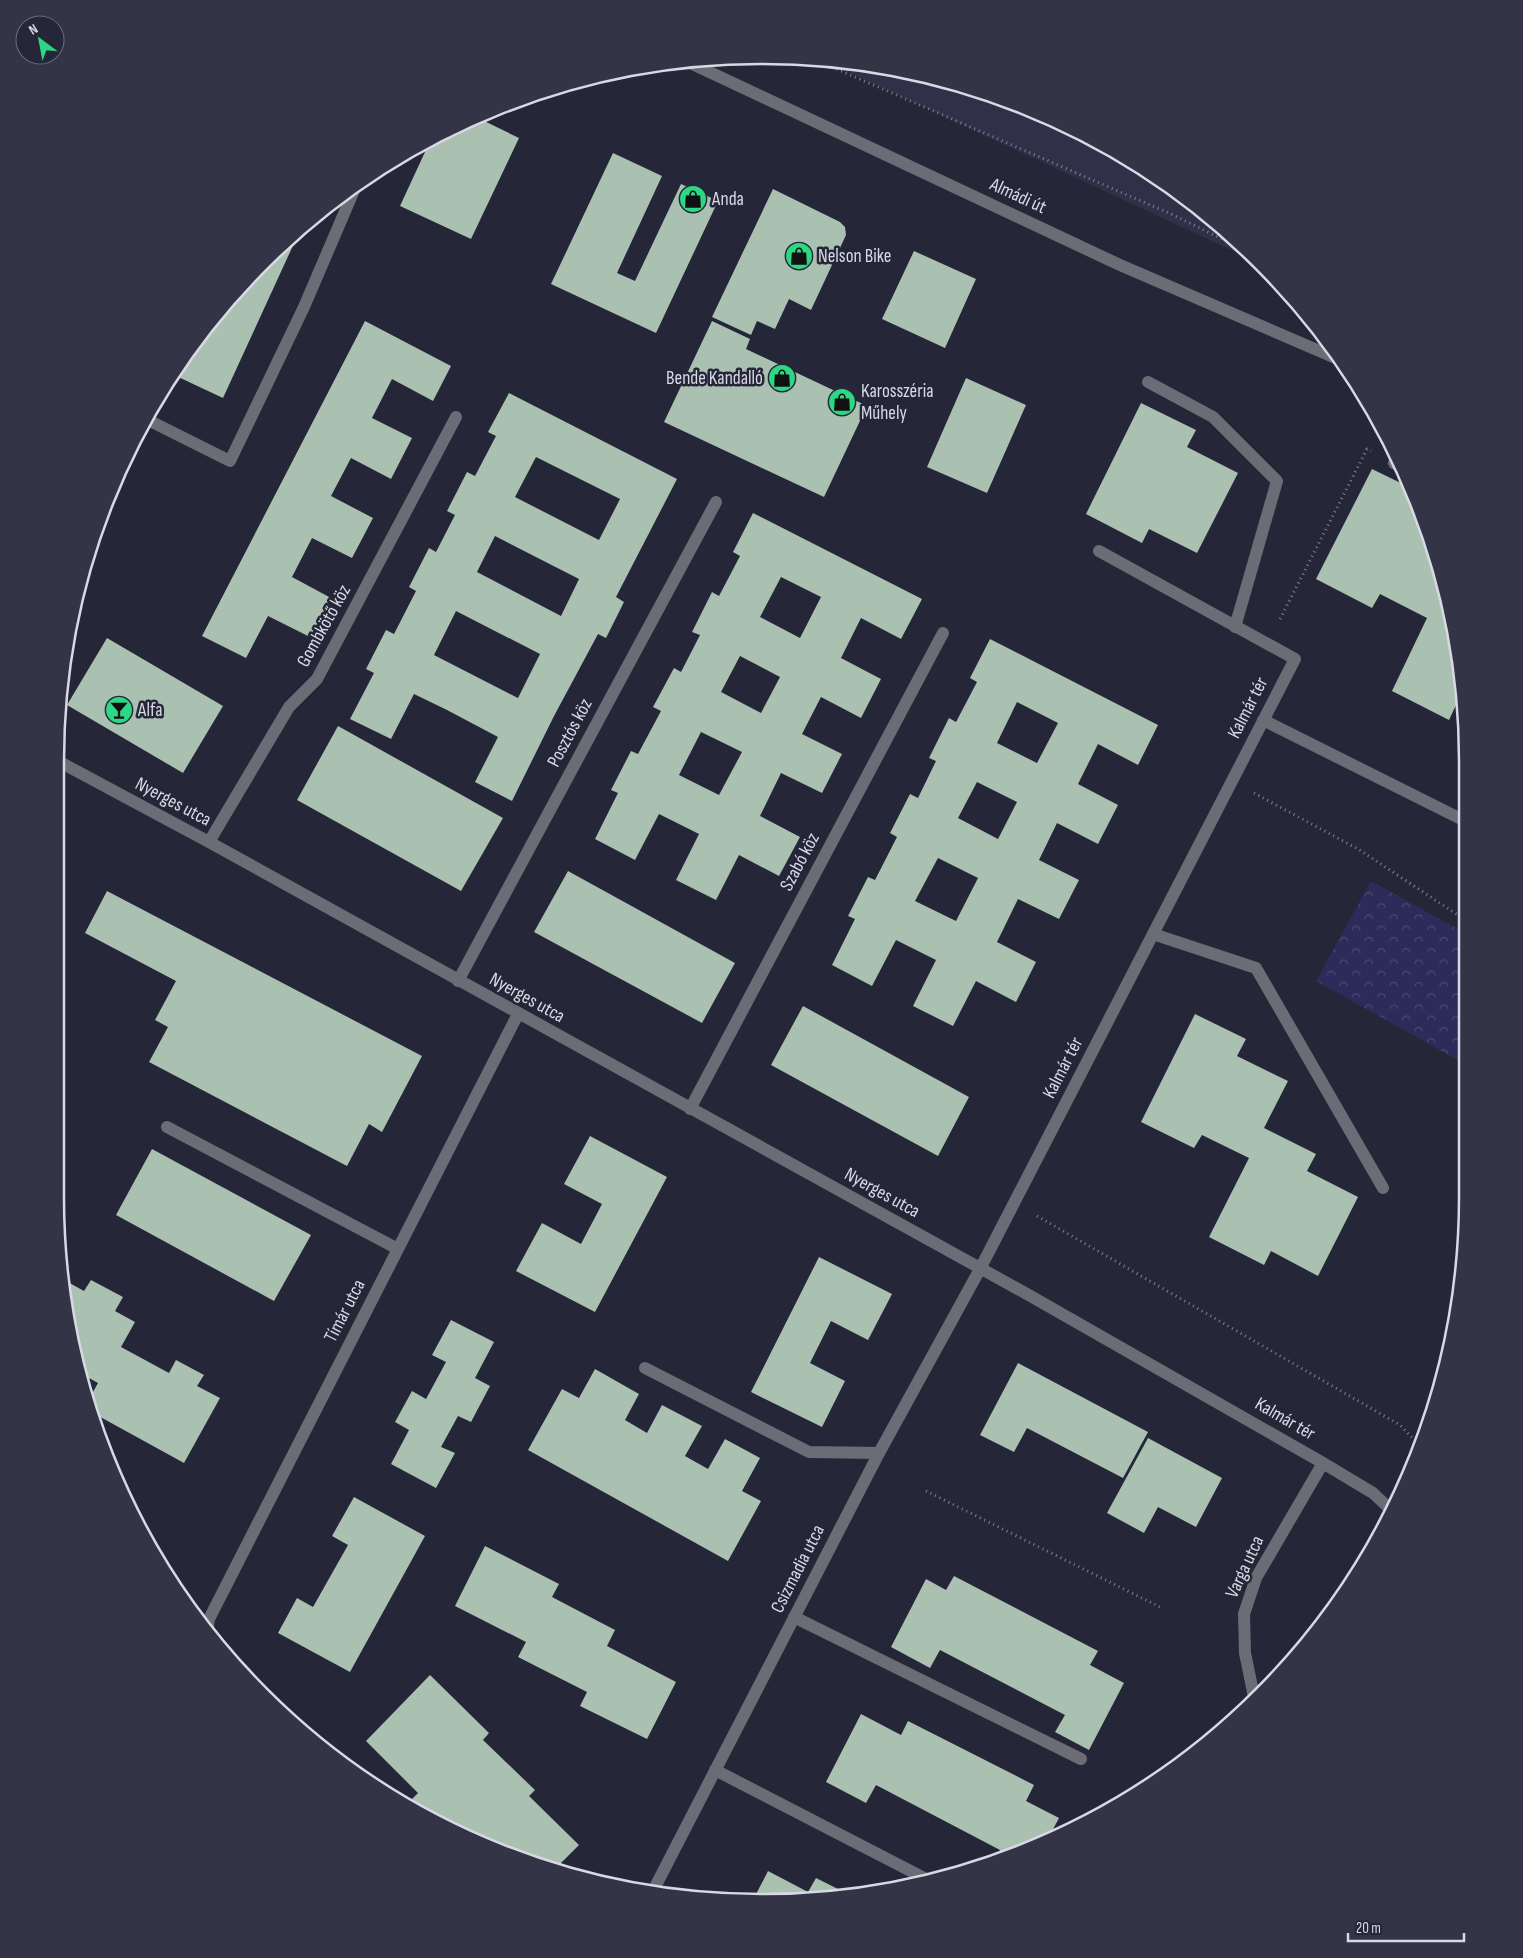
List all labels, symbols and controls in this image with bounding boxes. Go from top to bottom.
north arrow [15,15,65,65]
text: N [26,20,41,39]
street label: Almádi út [985,173,1050,219]
shop icon: Anda [678,184,708,214]
place label: Anda [711,188,744,211]
shop icon: Nelson Bike [784,241,814,271]
place label: Nelson Bike [818,245,891,268]
shop icon: Bende Kandalló [767,363,797,393]
place label: Bende Kandalló [666,367,763,390]
place label: Karosszéria Műhely [861,380,934,425]
shop icon: Karosszéria Műhely [827,387,857,417]
street label: Gombkötő köz [292,581,356,671]
street label: Kalmár tér [1223,673,1273,743]
bar icon: Alfa [104,695,134,725]
street label: Posztós köz [542,695,598,771]
place label: Alfa [137,699,163,722]
street label: Nyerges utca [131,772,215,832]
street label: Szabó köz [775,829,825,895]
street label: Nyerges utca [485,968,569,1028]
street label: Kalmár tér [1038,1033,1088,1103]
street label: Nyerges utca [840,1163,924,1223]
street label: Tímár utca [319,1276,371,1346]
street label: Kalmár tér [1251,1393,1320,1446]
street label: Csizmadia utca [766,1521,830,1617]
street label: Varga utca [1221,1532,1269,1602]
scale bar [1348,1910,1464,1942]
text: 20 m [1356,1919,1381,1938]

